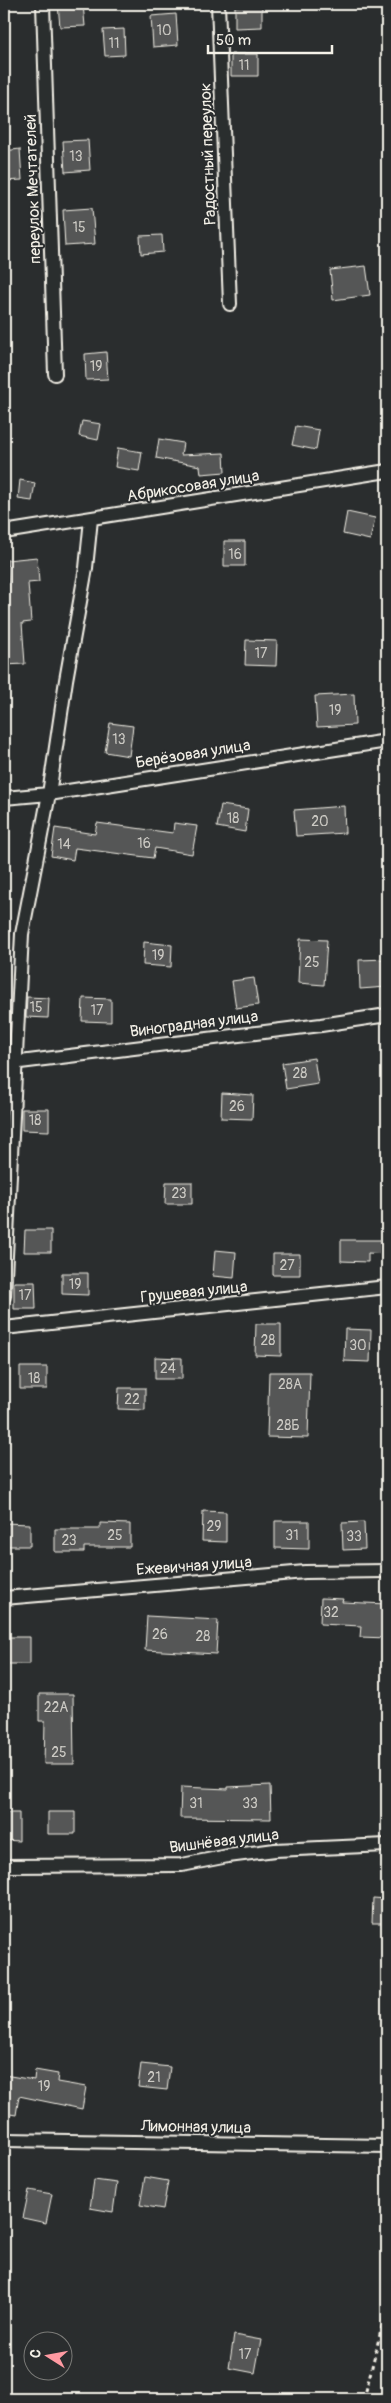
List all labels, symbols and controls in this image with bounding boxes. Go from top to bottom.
house number: 10 [156,22,172,39]
scale bar [208,22,332,54]
text: 50 m [216,31,251,50]
house number: 11 [109,35,119,52]
house number: 11 [239,57,249,74]
street label: Радостный переулок [196,82,220,226]
street label: переулок Мечтателей [20,114,46,264]
house number: 13 [69,148,83,165]
house number: 15 [72,219,86,236]
house number: 19 [90,358,102,375]
street label: Абрикосовая улица [125,466,261,506]
house number: 16 [228,546,242,563]
house number: 17 [255,645,268,662]
house number: 19 [329,702,341,719]
house number: 13 [112,731,126,748]
street label: Берёзовая улица [134,735,252,773]
house number: 18 [227,810,239,827]
house number: 20 [311,813,329,830]
house number: 16 [137,835,151,852]
house number: 14 [57,836,71,853]
house number: 19 [152,947,164,964]
house number: 25 [304,954,320,971]
house number: 15 [29,999,43,1016]
house number: 17 [91,1002,104,1019]
street label: Виноградная улица [129,1006,259,1042]
house number: 28 [293,1065,307,1082]
house number: 26 [229,1098,245,1115]
house number: 18 [29,1112,41,1129]
house number: 23 [171,1185,187,1202]
house number: 27 [279,1257,295,1274]
house number: 19 [69,1276,81,1293]
street label: Грушевая улица [140,1276,248,1308]
house number: 17 [19,1287,32,1304]
house number: 28 [261,1332,275,1349]
house number: 30 [349,1337,367,1354]
house number: 24 [160,1360,176,1377]
house number: 18 [28,1370,40,1387]
house number: 28А [278,1376,302,1393]
house number: 22 [124,1391,140,1408]
house number: 28Б [276,1417,300,1434]
house number: 29 [206,1518,222,1535]
house number: 25 [107,1527,123,1544]
house number: 31 [285,1527,299,1544]
house number: 33 [346,1528,362,1545]
house number: 23 [61,1532,77,1549]
street label: Ежевичная улица [136,1552,252,1580]
house number: 32 [323,1604,339,1621]
house number: 26 [152,1626,168,1643]
house number: 28 [196,1628,210,1645]
house number: 22А [44,1699,68,1716]
house number: 25 [51,1744,67,1761]
house number: 31 [189,1795,203,1812]
house number: 33 [242,1795,258,1812]
street label: Вишнёвая улица [168,1824,280,1858]
house number: 21 [147,2069,161,2086]
house number: 19 [38,2078,50,2095]
street label: Лимонная улица [140,2116,251,2138]
north arrow [22,2330,72,2380]
house number: 17 [239,2346,252,2363]
text: С [27,2347,45,2359]

